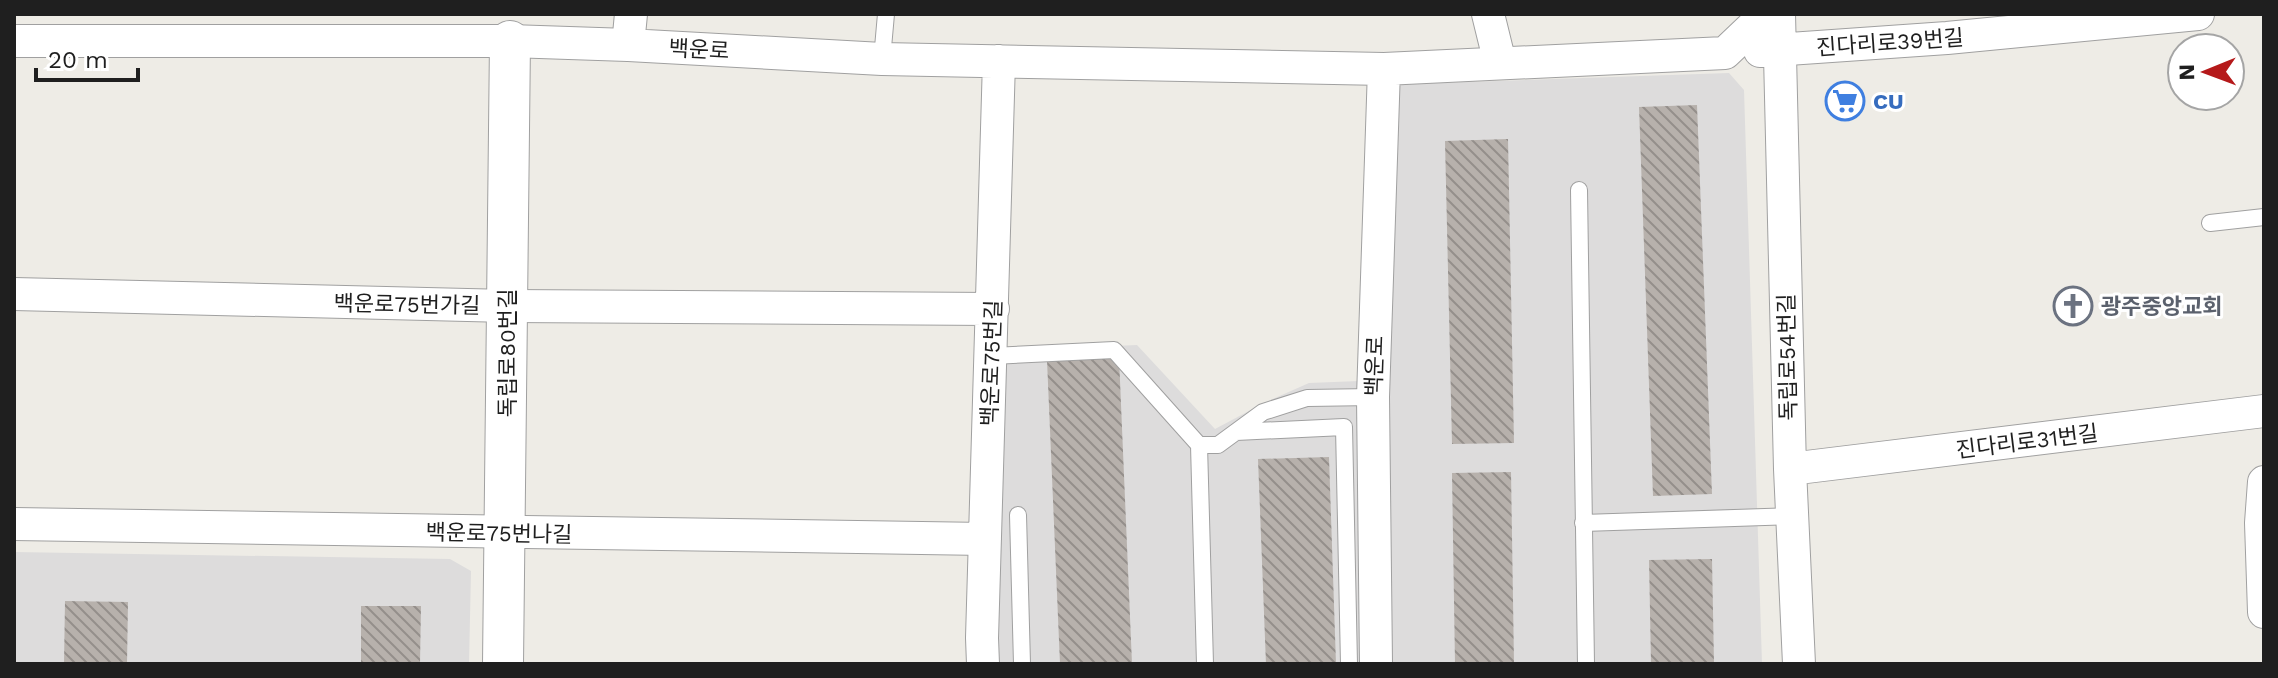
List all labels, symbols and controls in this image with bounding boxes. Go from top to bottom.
street label: 진다리로39번길 [1815,25,1965,60]
scale bar [36,32,138,82]
north arrow [2166,32,2246,112]
street label: 백운로 [668,35,730,64]
text: 20 m [48,46,108,74]
text: N [2174,64,2199,81]
supermarket icon: CU [1824,80,1866,122]
place label: CU [1873,89,1904,114]
church icon: 광주중앙교회 [2052,285,2094,327]
street label: 독립로80번길 [495,289,520,417]
street label: 백운로75번가길 [333,291,480,318]
street label: 독립로54번길 [1774,293,1801,421]
place label: 광주중앙교회 [2101,294,2222,319]
street label: 백운로75번길 [977,299,1006,427]
street label: 백운로 [1361,335,1388,397]
street label: 진다리로31번길 [1955,420,2099,463]
street label: 백운로75번나길 [425,520,572,547]

